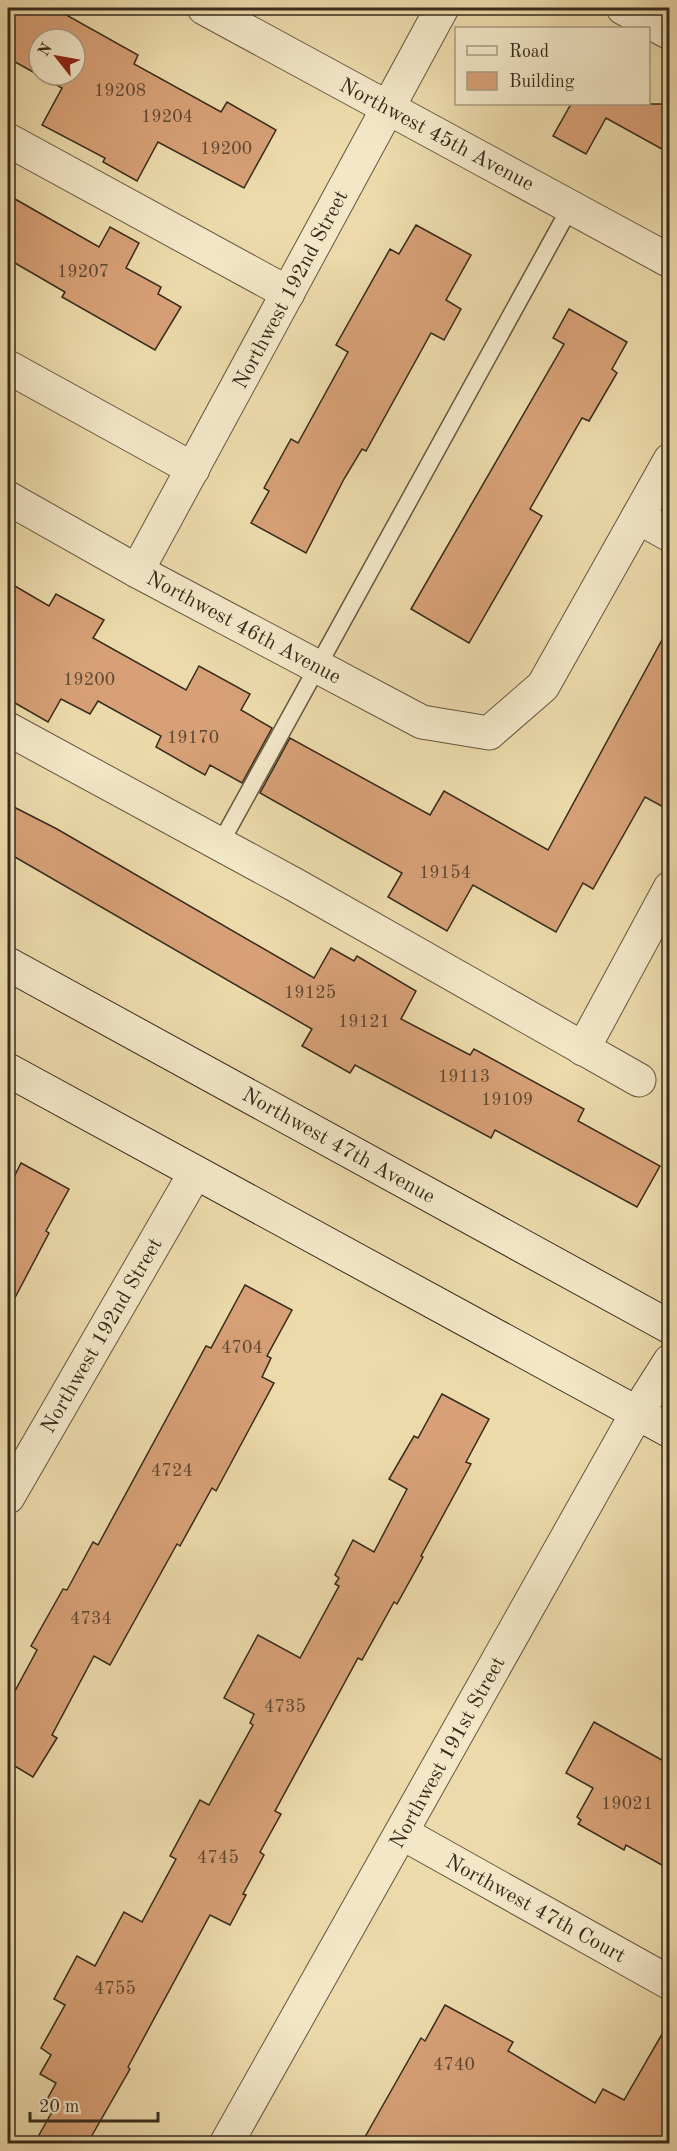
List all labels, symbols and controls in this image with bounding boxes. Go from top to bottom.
north arrow [27,27,87,87]
legend [455,27,650,105]
text: N [36,40,56,60]
text: Road [509,43,549,61]
text: Building [509,73,575,91]
street label: Northwest 45th Avenue [336,75,537,196]
house number: 19208 [94,82,146,100]
house number: 19204 [141,108,193,126]
house number: 19200 [200,140,252,158]
street label: Northwest 192nd Street [230,187,353,392]
house number: 19207 [57,263,109,281]
street label: Northwest 46th Avenue [143,568,344,689]
house number: 19200 [63,671,115,689]
house number: 19170 [167,729,219,747]
house number: 19154 [419,864,471,882]
house number: 19125 [284,984,336,1002]
house number: 19121 [338,1013,390,1031]
house number: 19113 [438,1068,490,1086]
street label: Northwest 47th Avenue [238,1085,438,1208]
house number: 19109 [481,1091,533,1109]
street label: Northwest 192nd Street [38,1235,167,1437]
house number: 4704 [221,1339,263,1357]
house number: 4724 [151,1462,193,1480]
house number: 4734 [70,1610,112,1628]
street label: Northwest 191st Street [387,1653,510,1852]
house number: 4735 [264,1698,306,1716]
house number: 19021 [601,1795,653,1813]
house number: 4745 [197,1849,239,1867]
street label: Northwest 47th Court [442,1851,629,1967]
house number: 4755 [94,1980,136,1998]
house number: 4740 [433,2056,475,2074]
scale bar [30,2085,158,2123]
text: 20 m [39,2098,79,2116]

